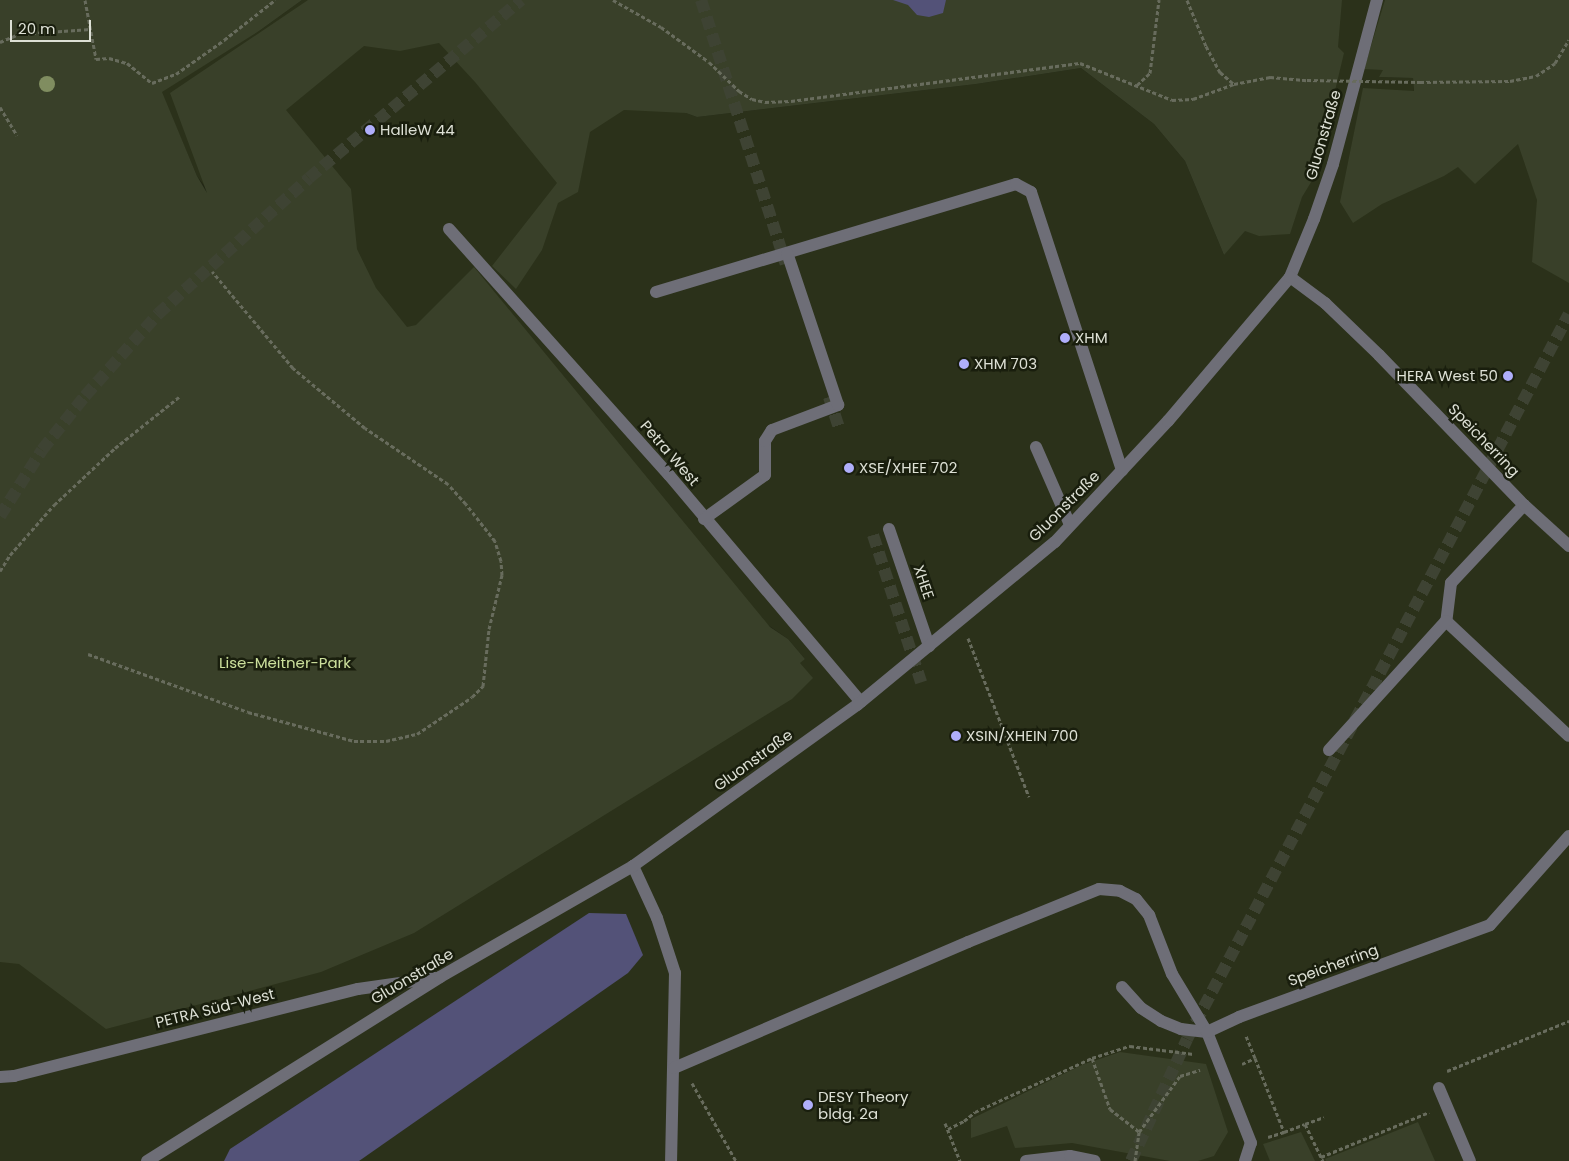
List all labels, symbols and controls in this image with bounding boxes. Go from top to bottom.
scale bar [12,10,94,42]
text: 20 m [18,18,56,39]
street label: Gluonstraße [1302,88,1344,182]
place label: HalleW 44 [380,121,455,139]
marker: HalleW 44 [364,124,376,136]
place label: XHM [1075,329,1108,347]
marker: XHM [1059,332,1071,344]
place label: XHM 703 [974,355,1037,373]
marker: XHM 703 [958,358,970,370]
place label: HERA West 50 [1397,367,1498,385]
marker: HERA West 50 [1502,370,1514,382]
street label: Speicherring [1445,400,1523,480]
street label: Petra West [637,417,703,489]
place label: XSE/XHEE 702 [859,459,957,477]
marker: XSE/XHEE 702 [843,462,855,474]
street label: Gluonstraße [1025,467,1103,545]
street label: XHEE [910,562,938,602]
park label: Lise-Meitner-Park [219,654,351,672]
street label: Gluonstraße [710,725,796,795]
place label: XSIN/XHEIN 700 [966,727,1078,745]
marker: XSIN/XHEIN 700 [950,730,962,742]
street label: Speicherring [1285,940,1381,990]
street label: Gluonstraße [368,944,456,1008]
street label: PETRA Süd-West [154,985,276,1031]
place label: DESY Theory bldg. 2a [818,1087,909,1122]
marker: DESY Theory bldg. 2a [802,1099,814,1111]

